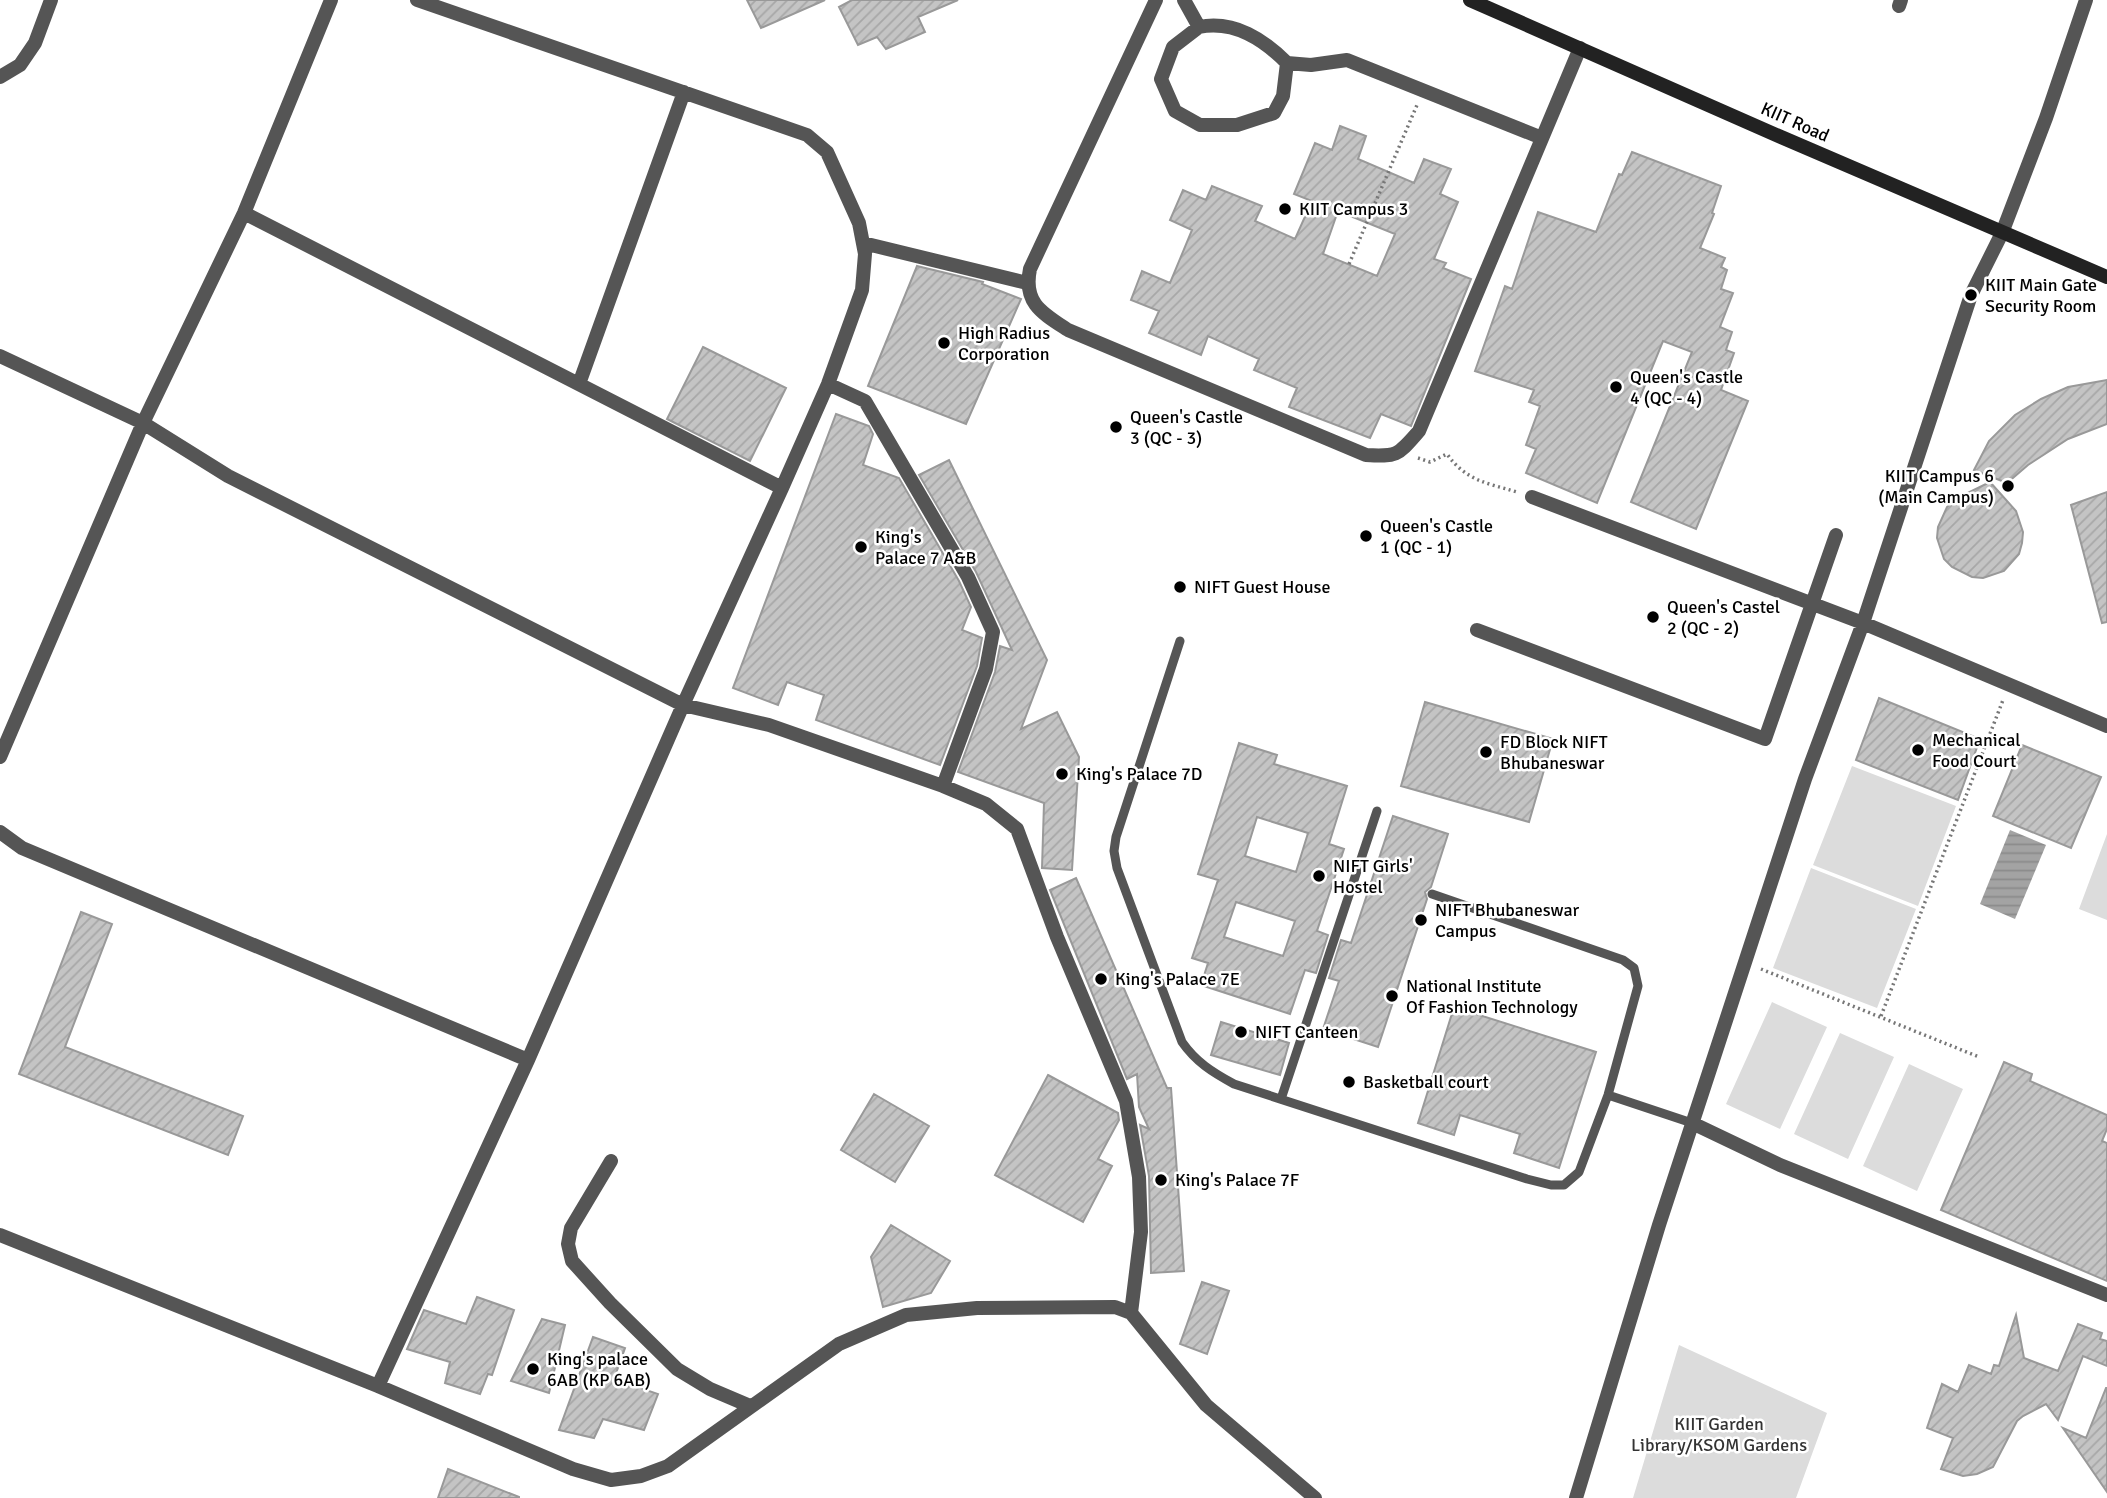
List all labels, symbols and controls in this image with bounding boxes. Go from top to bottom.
street label: KIIT Road [1757,97,1833,147]
place label: KIIT Campus 3 [1299,198,1408,220]
marker: KIIT Campus 3 [1277,201,1293,217]
place label: KIIT Main Gate Security Room [1985,274,2097,317]
marker: KIIT Main Gate Security Room [1963,287,1979,303]
place label: High Radius Corporation [958,322,1050,365]
marker: High Radius Corporation [936,335,952,351]
place label: Queen's Castle 4 (QC - 4) [1630,366,1743,409]
marker: Queen's Castle 4 (QC - 4) [1608,379,1624,395]
place label: Queen's Castle 3 (QC - 3) [1130,406,1243,449]
marker: Queen's Castle 3 (QC - 3) [1108,419,1124,435]
place label: KIIT Campus 6 (Main Campus) [1878,465,1994,508]
marker: KIIT Campus 6 (Main Campus) [2000,478,2016,494]
place label: Queen's Castle 1 (QC - 1) [1380,515,1493,558]
place label: King's Palace 7 A&B [875,526,977,569]
marker: Queen's Castle 1 (QC - 1) [1358,528,1374,544]
marker: King's Palace 7 A&B [853,539,869,555]
place label: NIFT Guest House [1194,576,1330,598]
marker: NIFT Guest House [1172,579,1188,595]
place label: Queen's Castel 2 (QC - 2) [1667,596,1780,639]
marker: Queen's Castel 2 (QC - 2) [1645,609,1661,625]
place label: Mechanical Food Court [1932,729,2021,772]
place label: FD Block NIFT Bhubaneswar [1500,731,1608,774]
marker: Mechanical Food Court [1910,742,1926,758]
marker: FD Block NIFT Bhubaneswar [1478,744,1494,760]
place label: King's Palace 7D [1076,763,1203,785]
marker: King's Palace 7D [1054,766,1070,782]
place label: NIFT Girls' Hostel [1333,855,1413,898]
marker: NIFT Girls' Hostel [1311,868,1327,884]
place label: NIFT Bhubaneswar Campus [1435,899,1580,942]
marker: NIFT Bhubaneswar Campus [1413,912,1429,928]
place label: King's Palace 7E [1115,968,1240,990]
marker: King's Palace 7E [1093,971,1109,987]
place label: National Institute Of Fashion Technology [1406,975,1578,1018]
marker: National Institute Of Fashion Technology [1384,988,1400,1004]
place label: NIFT Canteen [1255,1021,1358,1043]
marker: NIFT Canteen [1233,1024,1249,1040]
place label: Basketball court [1363,1071,1489,1093]
marker: Basketball court [1341,1074,1357,1090]
place label: King's Palace 7F [1175,1169,1299,1191]
marker: King's Palace 7F [1153,1172,1169,1188]
place label: King's palace 6AB (KP 6AB) [547,1348,651,1391]
marker: King's palace 6AB (KP 6AB) [525,1361,541,1377]
park label: KIIT Garden Library/KSOM Gardens [1631,1413,1807,1456]

